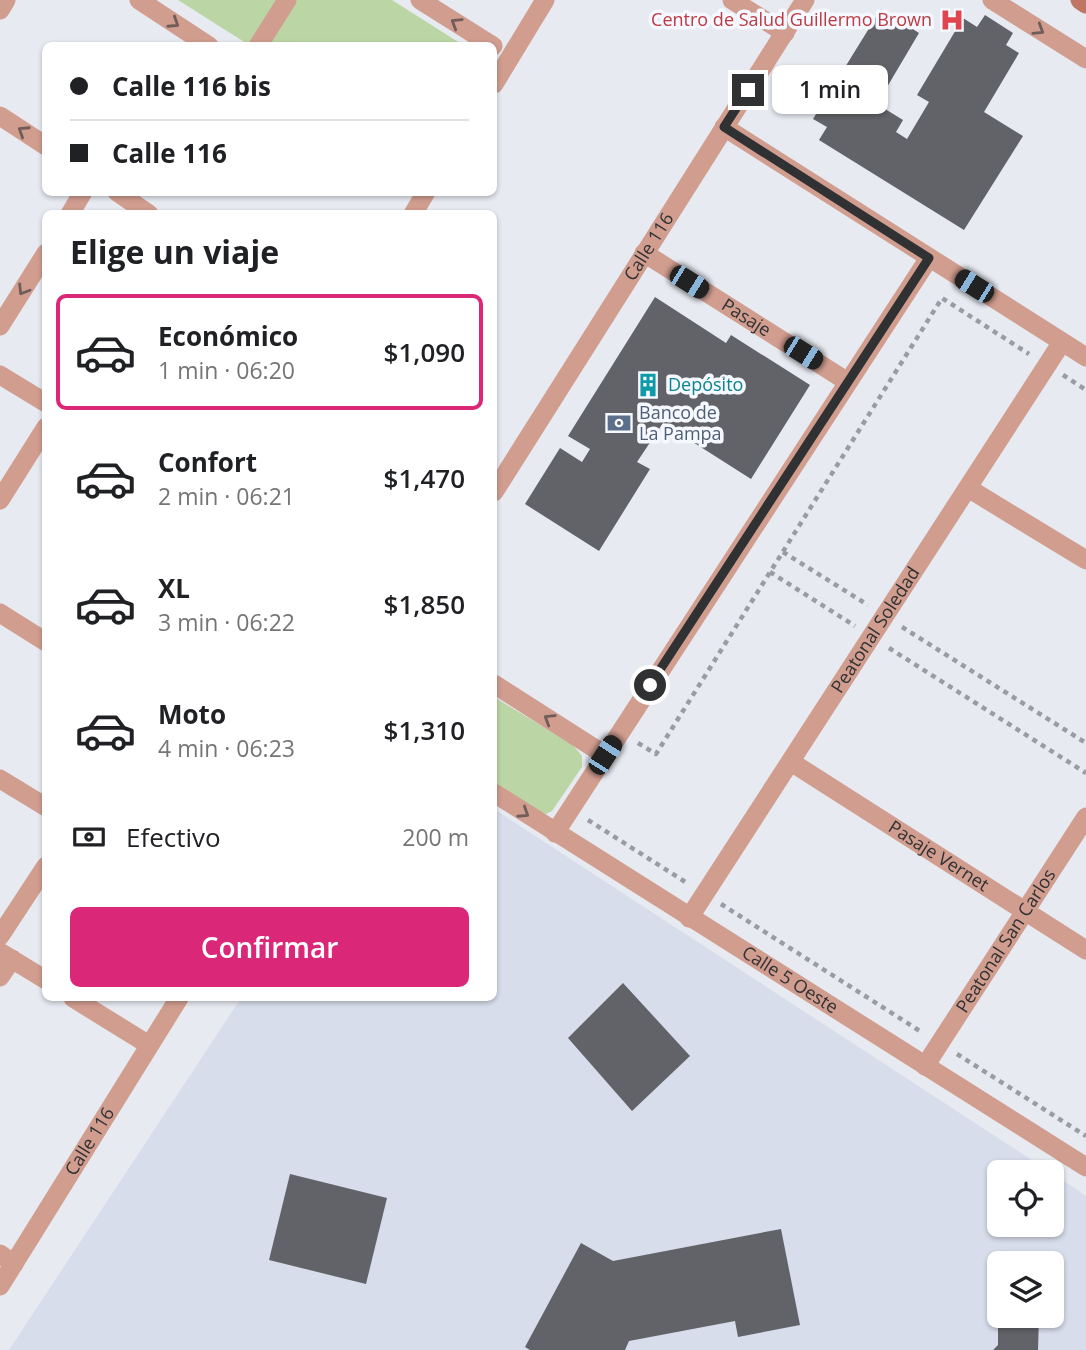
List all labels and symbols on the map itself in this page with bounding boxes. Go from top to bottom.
hospital icon: Centro de Salud Guillermo Brown [938,6,966,34]
place label: Centro de Salud Guillermo Brown [651,7,932,31]
one-way arrow [166,14,179,27]
one-way arrow [451,18,464,31]
one-way arrow [1031,21,1044,34]
callout: 1 min [772,66,888,114]
route end [732,74,764,106]
one-way arrow [17,126,30,139]
street label: Calle 116 [618,208,679,285]
car [666,262,713,302]
car [951,266,998,306]
one-way arrow [18,282,31,295]
street label: Pasaje [718,292,776,341]
car [780,333,827,373]
building icon: Depósito [634,371,662,399]
place label: Depósito [668,372,743,396]
place label: Banco de La Pampa [639,400,722,445]
bank icon: Banco de La Pampa [605,409,633,437]
street label: Peatonal Soledad [825,562,924,697]
route start [634,669,666,701]
one-way arrow [544,715,557,728]
car [585,732,626,778]
one-way arrow [516,805,529,817]
street label: Pasaje Vernet [884,814,994,896]
street label: Peatonal San Carlos [950,864,1060,1017]
street label: Calle 5 Oeste [738,940,843,1018]
street label: Calle 116 [59,1102,119,1180]

